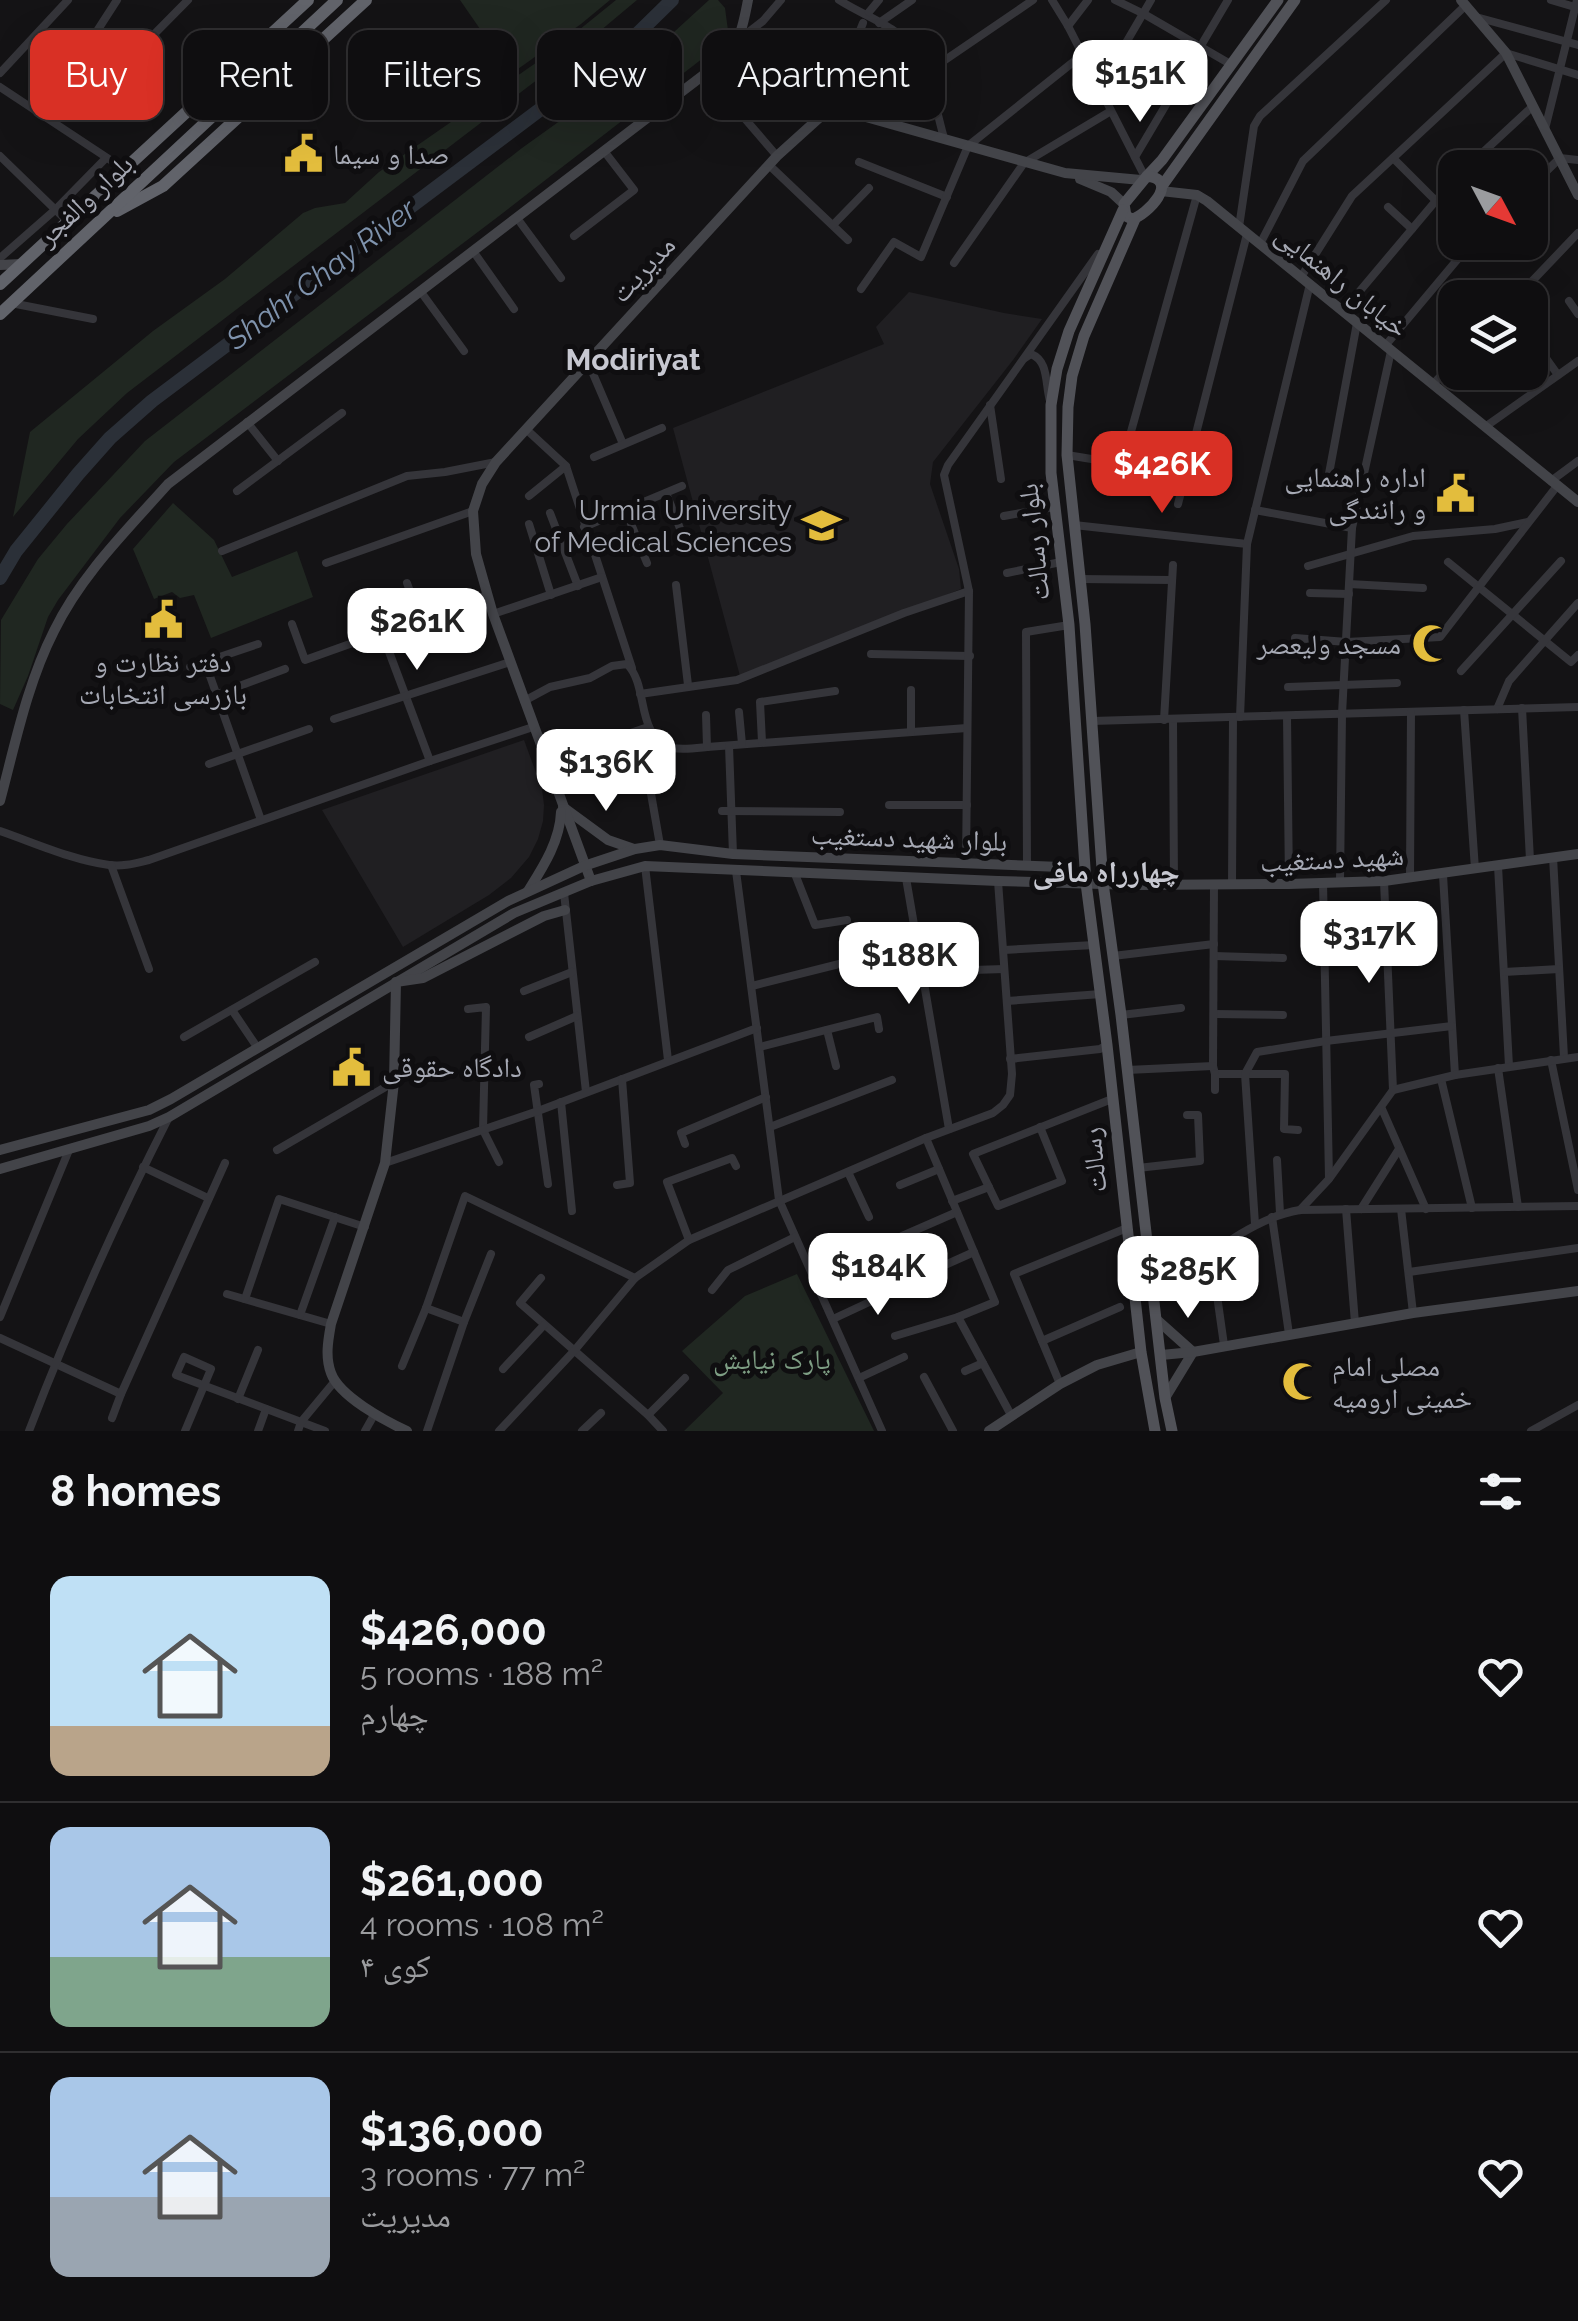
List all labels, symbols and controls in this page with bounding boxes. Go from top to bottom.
chip: Buy [30,30,163,120]
chip: Rent [183,30,328,120]
chip: Filters [348,30,517,120]
chip: New [537,30,682,120]
chip: Apartment [702,30,945,120]
pin: $151K [1070,40,1210,125]
text: $151K [1094,54,1186,91]
public building icon: صدا و سیما [282,133,324,175]
place label: صدا و سیما [333,138,449,171]
street label: بلوار والفجر [30,147,140,253]
north arrow [1438,150,1548,260]
map controls [1438,150,1548,390]
water label: Shahr Chay River [219,190,424,357]
street label: خیابان راهنمایی [1269,218,1415,345]
street label: مدیریت [604,229,682,309]
button: layers [1438,280,1548,390]
district label: Modiriyat [566,342,701,377]
pin: $426K [1092,431,1232,516]
text: $426K [1113,445,1211,482]
place label: اداره راهنمایی و رانندگی [1284,461,1426,527]
public building icon: اداره راهنمایی و رانندگی [1435,472,1477,514]
street label: بلوار رسالت [1011,482,1057,602]
place label: Urmia University of Medical Sciences [535,494,792,559]
school or university icon: Urmia University of Medical Sciences [801,505,843,547]
pin: $261K [347,588,487,673]
public building icon: دفتر نظارت و بازرسی انتخابات [142,598,184,640]
text: $261K [370,602,464,639]
mosque icon: مسجد ولیعصر [1410,623,1452,665]
place label: مسجد ولیعصر [1256,628,1401,661]
place label: دفتر نظارت و بازرسی انتخابات [79,646,247,712]
pin: $136K [536,729,676,814]
text: $136K [559,743,653,780]
street label: بلوار شهید دستغیب [810,818,1008,858]
street label: شهید دستغیب [1259,839,1405,879]
district label: چهارراه مافی [1032,854,1180,890]
pin: $317K [1299,901,1439,986]
text: $317K [1322,915,1416,952]
pin: $188K [839,922,979,1007]
text: $188K [861,936,957,973]
public building icon: دادگاه حقوقی [331,1046,373,1088]
place label: دادگاه حقوقی [382,1051,522,1085]
street label: رسالت [1074,1126,1114,1194]
pin: $184K [808,1233,948,1318]
pin: $285K [1118,1236,1258,1321]
text: $184K [830,1247,926,1284]
text: $285K [1140,1250,1236,1287]
park label: پارک نیایش [713,1343,831,1377]
place label: مصلی امام خمینی ارومیه [1332,1350,1472,1416]
mosque icon: مصلی امام خمینی ارومیه [1281,1361,1323,1403]
icon: filters [1473,1464,1528,1519]
text: 8 homes [50,1467,221,1516]
text: $426,000 [360,1606,547,1655]
icon: home [130,1616,250,1736]
icon: heart [1473,1649,1528,1704]
text: 5 rooms · 188 m² [360,1655,603,1692]
text: چهارم [360,1696,429,1733]
text: $261,000 [360,1857,544,1906]
icon: home [130,1867,250,1987]
icon: heart [1473,1900,1528,1955]
text: 4 rooms · 108 m² [360,1906,604,1943]
text: کوی ۴ [360,1947,431,1984]
text: $136,000 [360,2107,543,2156]
icon: home [130,2117,250,2237]
icon: heart [1473,2150,1528,2205]
text: 3 rooms · 77 m² [360,2156,586,2193]
text: مدیریت [360,2197,451,2234]

